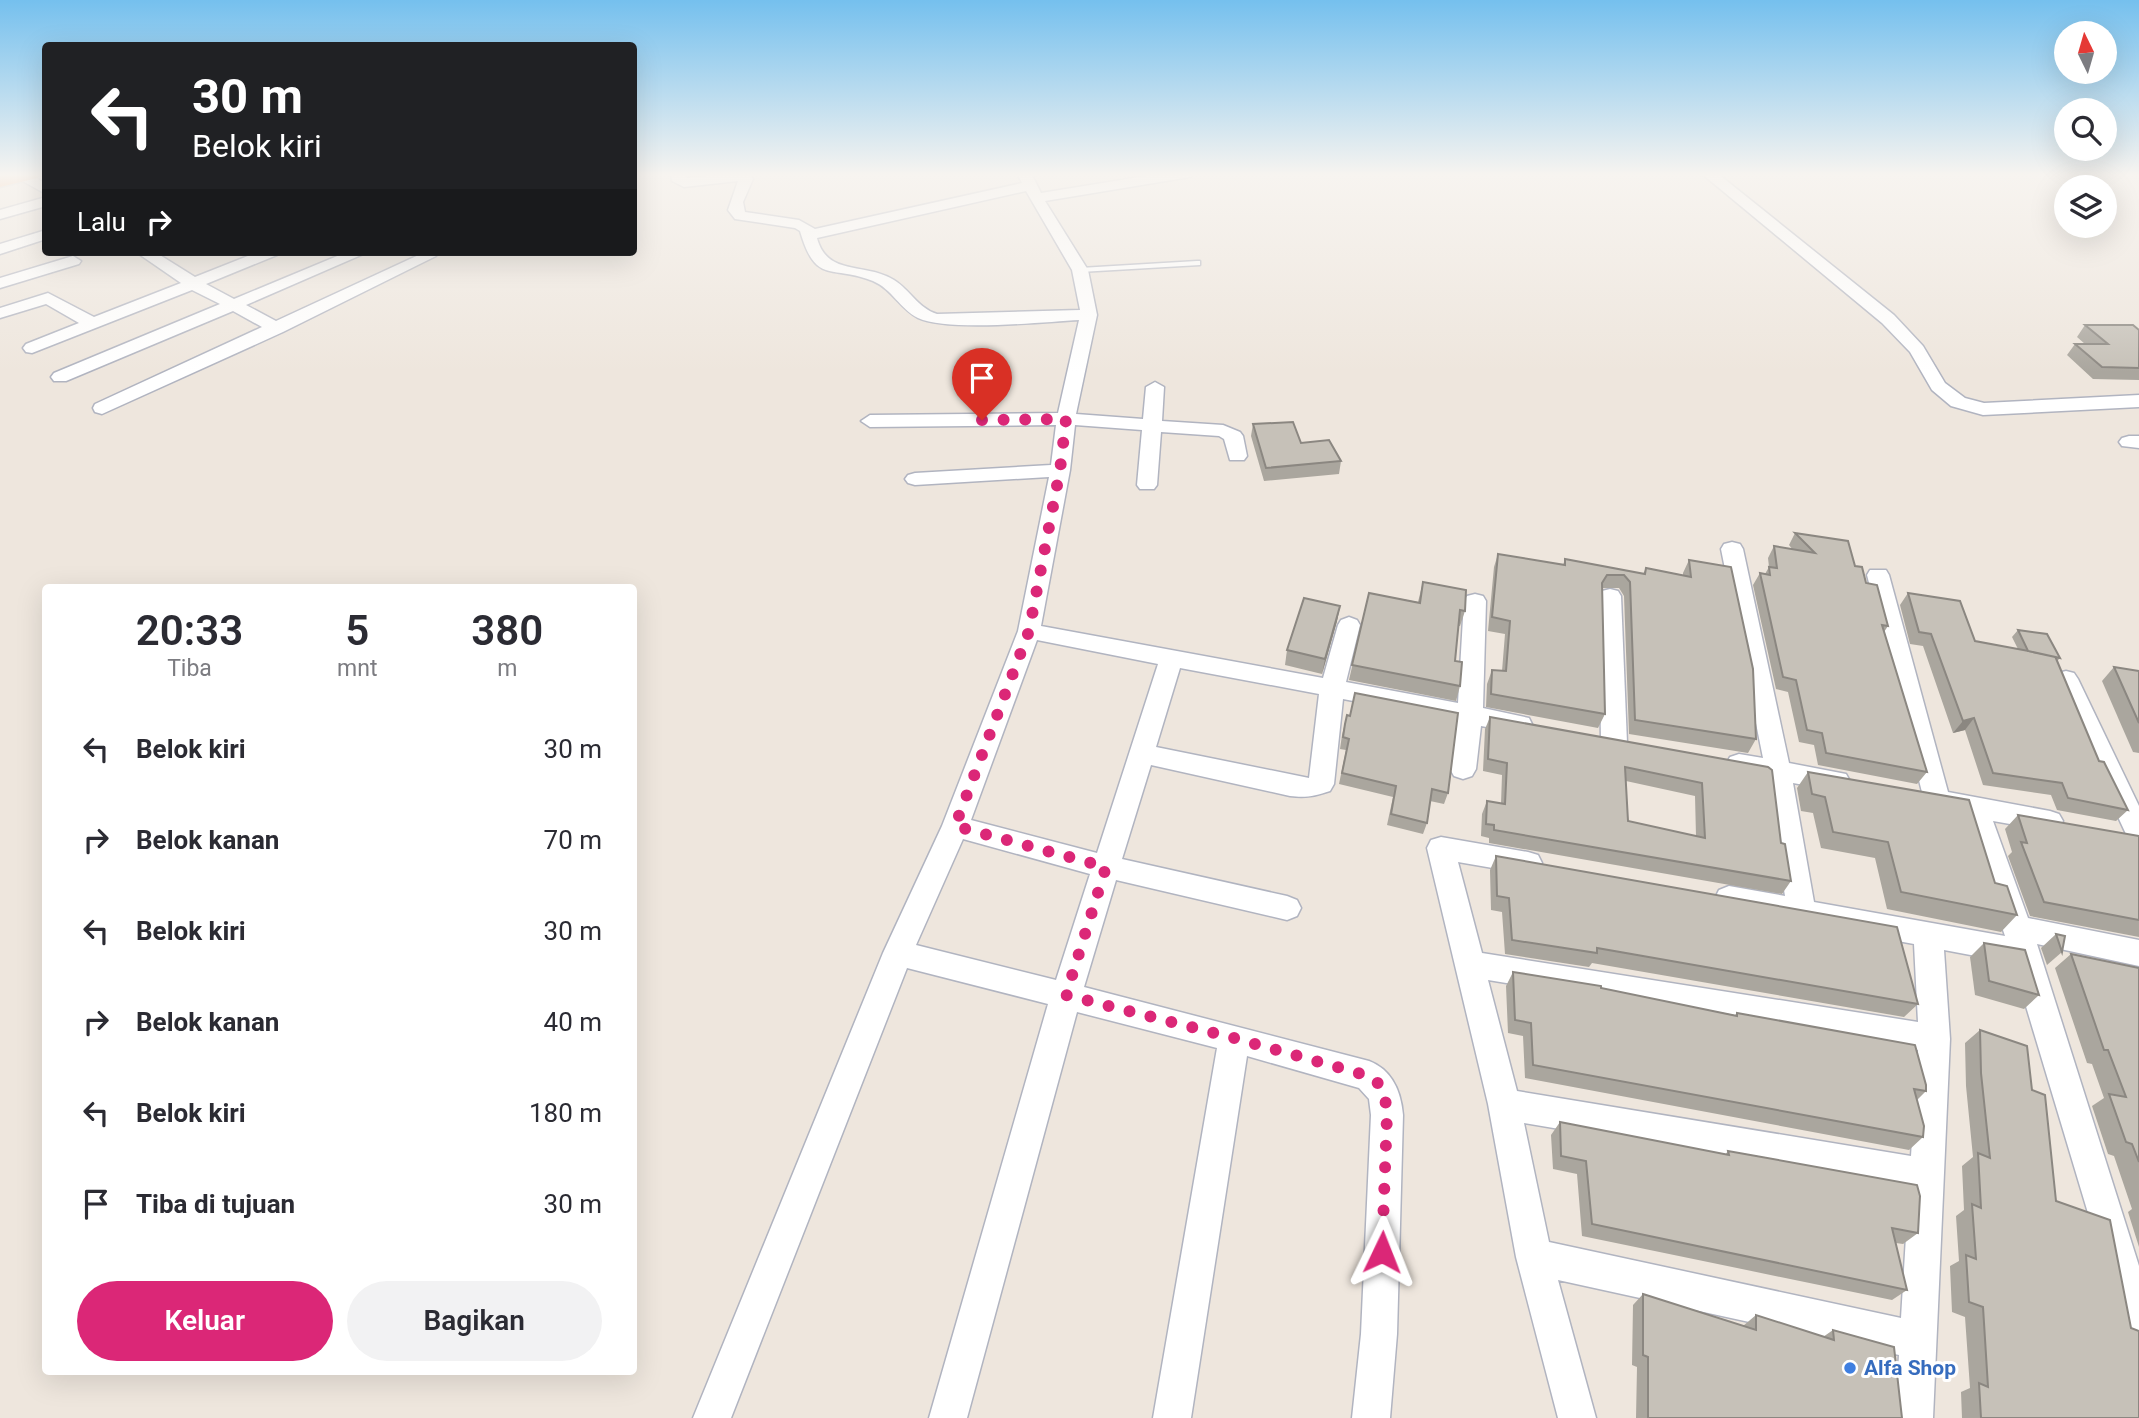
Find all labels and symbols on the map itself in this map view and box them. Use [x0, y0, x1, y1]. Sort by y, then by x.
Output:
north arrow [2054, 21, 2118, 84]
pin [952, 348, 1012, 420]
position arrow [1345, 1215, 1419, 1289]
place label: Alfa Shop [1864, 1356, 1956, 1380]
marker: Alfa Shop [1842, 1360, 1858, 1376]

